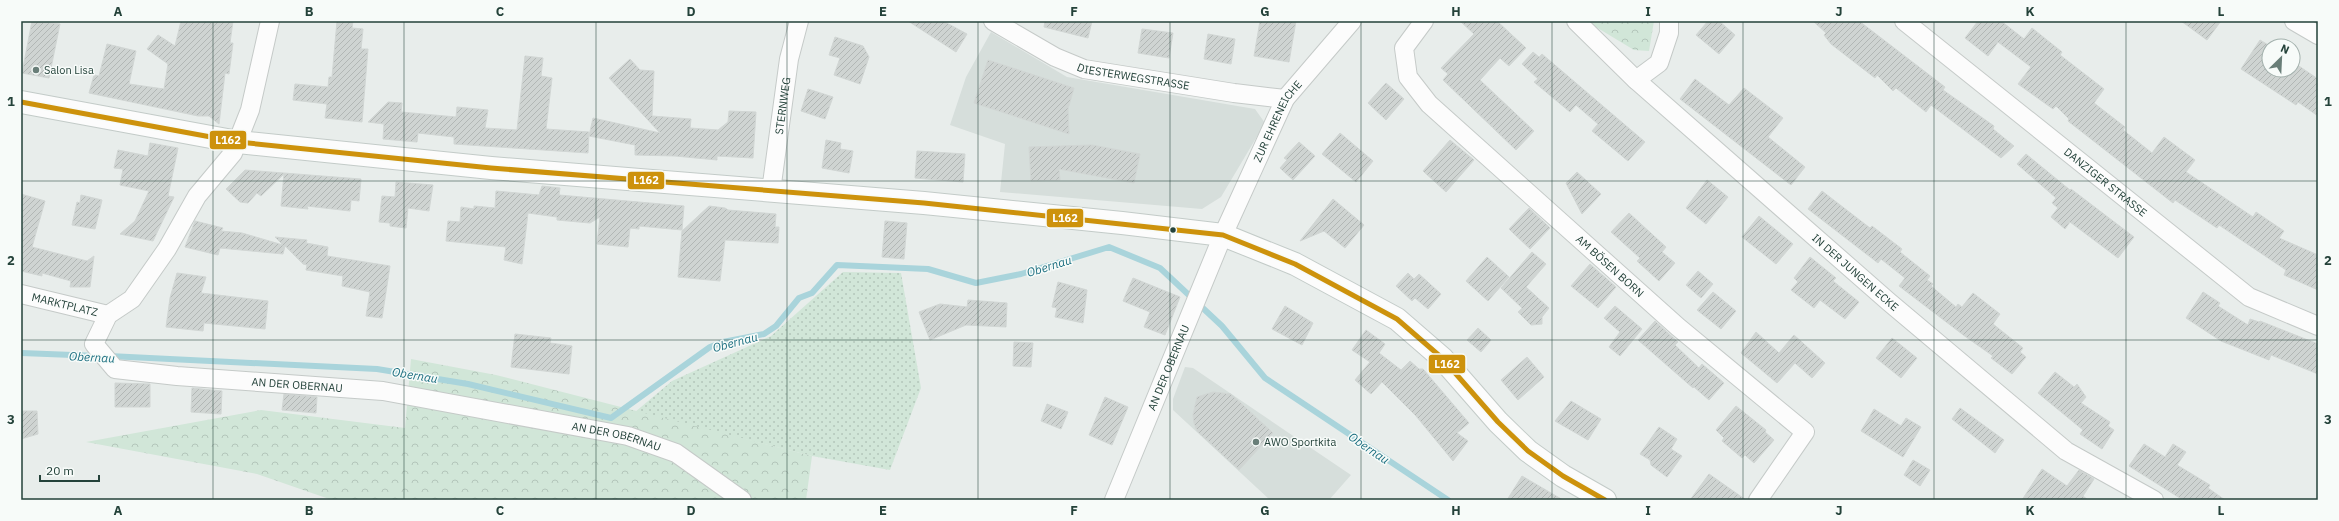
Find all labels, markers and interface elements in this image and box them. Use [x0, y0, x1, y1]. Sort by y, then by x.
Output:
text: A [114, 3, 123, 20]
text: B [305, 3, 314, 20]
text: C [496, 3, 505, 20]
text: D [686, 3, 696, 20]
text: E [879, 3, 887, 20]
text: F [1070, 3, 1078, 20]
text: G [1260, 3, 1270, 20]
text: H [1451, 3, 1461, 20]
text: I [1645, 3, 1651, 20]
text: J [1835, 3, 1843, 20]
text: K [2025, 3, 2035, 20]
text: L [2218, 3, 2225, 20]
north arrow [2261, 38, 2301, 78]
text: N [2279, 41, 2292, 57]
street label: DIESTERWEGSTRASSE [1075, 60, 1191, 93]
place label: Salon Lisa [44, 63, 94, 77]
marker: Salon Lisa [31, 65, 41, 75]
street label: STERNWEG [772, 76, 793, 135]
street label: ZUR EHRENEICHE [1250, 77, 1305, 164]
text: 1 [7, 93, 15, 110]
text: 1 [2324, 93, 2332, 110]
line badge: L162 [209, 130, 247, 150]
text: L162 [215, 133, 241, 147]
street label: DANZIGER STRASSE [2061, 145, 2150, 220]
line badge: L162 [627, 171, 665, 190]
text: L162 [633, 173, 659, 187]
line badge: L162 [1046, 208, 1084, 228]
text: L162 [1052, 211, 1078, 225]
unlabelled marker [1168, 225, 1178, 235]
street label: IN DER JUNGEN ECKE [1809, 231, 1901, 314]
street label: AM BÖSEN BORN [1573, 232, 1647, 300]
text: 2 [7, 252, 15, 269]
water label: Obernau [1025, 252, 1073, 280]
text: 2 [2324, 252, 2332, 269]
street label: MARKTPLATZ [30, 290, 99, 319]
street label: AN DER OBERNAU [1145, 323, 1192, 413]
water label: Obernau [711, 329, 759, 355]
water label: Obernau [69, 348, 116, 366]
line badge: L162 [1428, 354, 1466, 374]
text: L162 [1434, 357, 1460, 371]
water label: Obernau [391, 364, 439, 386]
street label: AN DER OBERNAU [251, 374, 343, 395]
text: 3 [7, 411, 15, 428]
text: 3 [2324, 411, 2332, 428]
street label: AN DER OBERNAU [571, 419, 663, 454]
water label: Obernau [1346, 429, 1392, 467]
place label: AWO Sportkita [1264, 435, 1336, 449]
marker: AWO Sportkita [1251, 437, 1261, 447]
scale bar [40, 457, 99, 483]
text: 20 m [46, 463, 74, 478]
text: A [114, 502, 123, 519]
text: B [305, 502, 314, 519]
text: C [496, 502, 505, 519]
text: D [686, 502, 696, 519]
text: E [879, 502, 887, 519]
text: F [1070, 502, 1078, 519]
text: G [1260, 502, 1270, 519]
text: H [1451, 502, 1461, 519]
text: I [1645, 502, 1651, 519]
text: J [1835, 502, 1843, 519]
text: K [2025, 502, 2035, 519]
text: L [2218, 502, 2225, 519]

